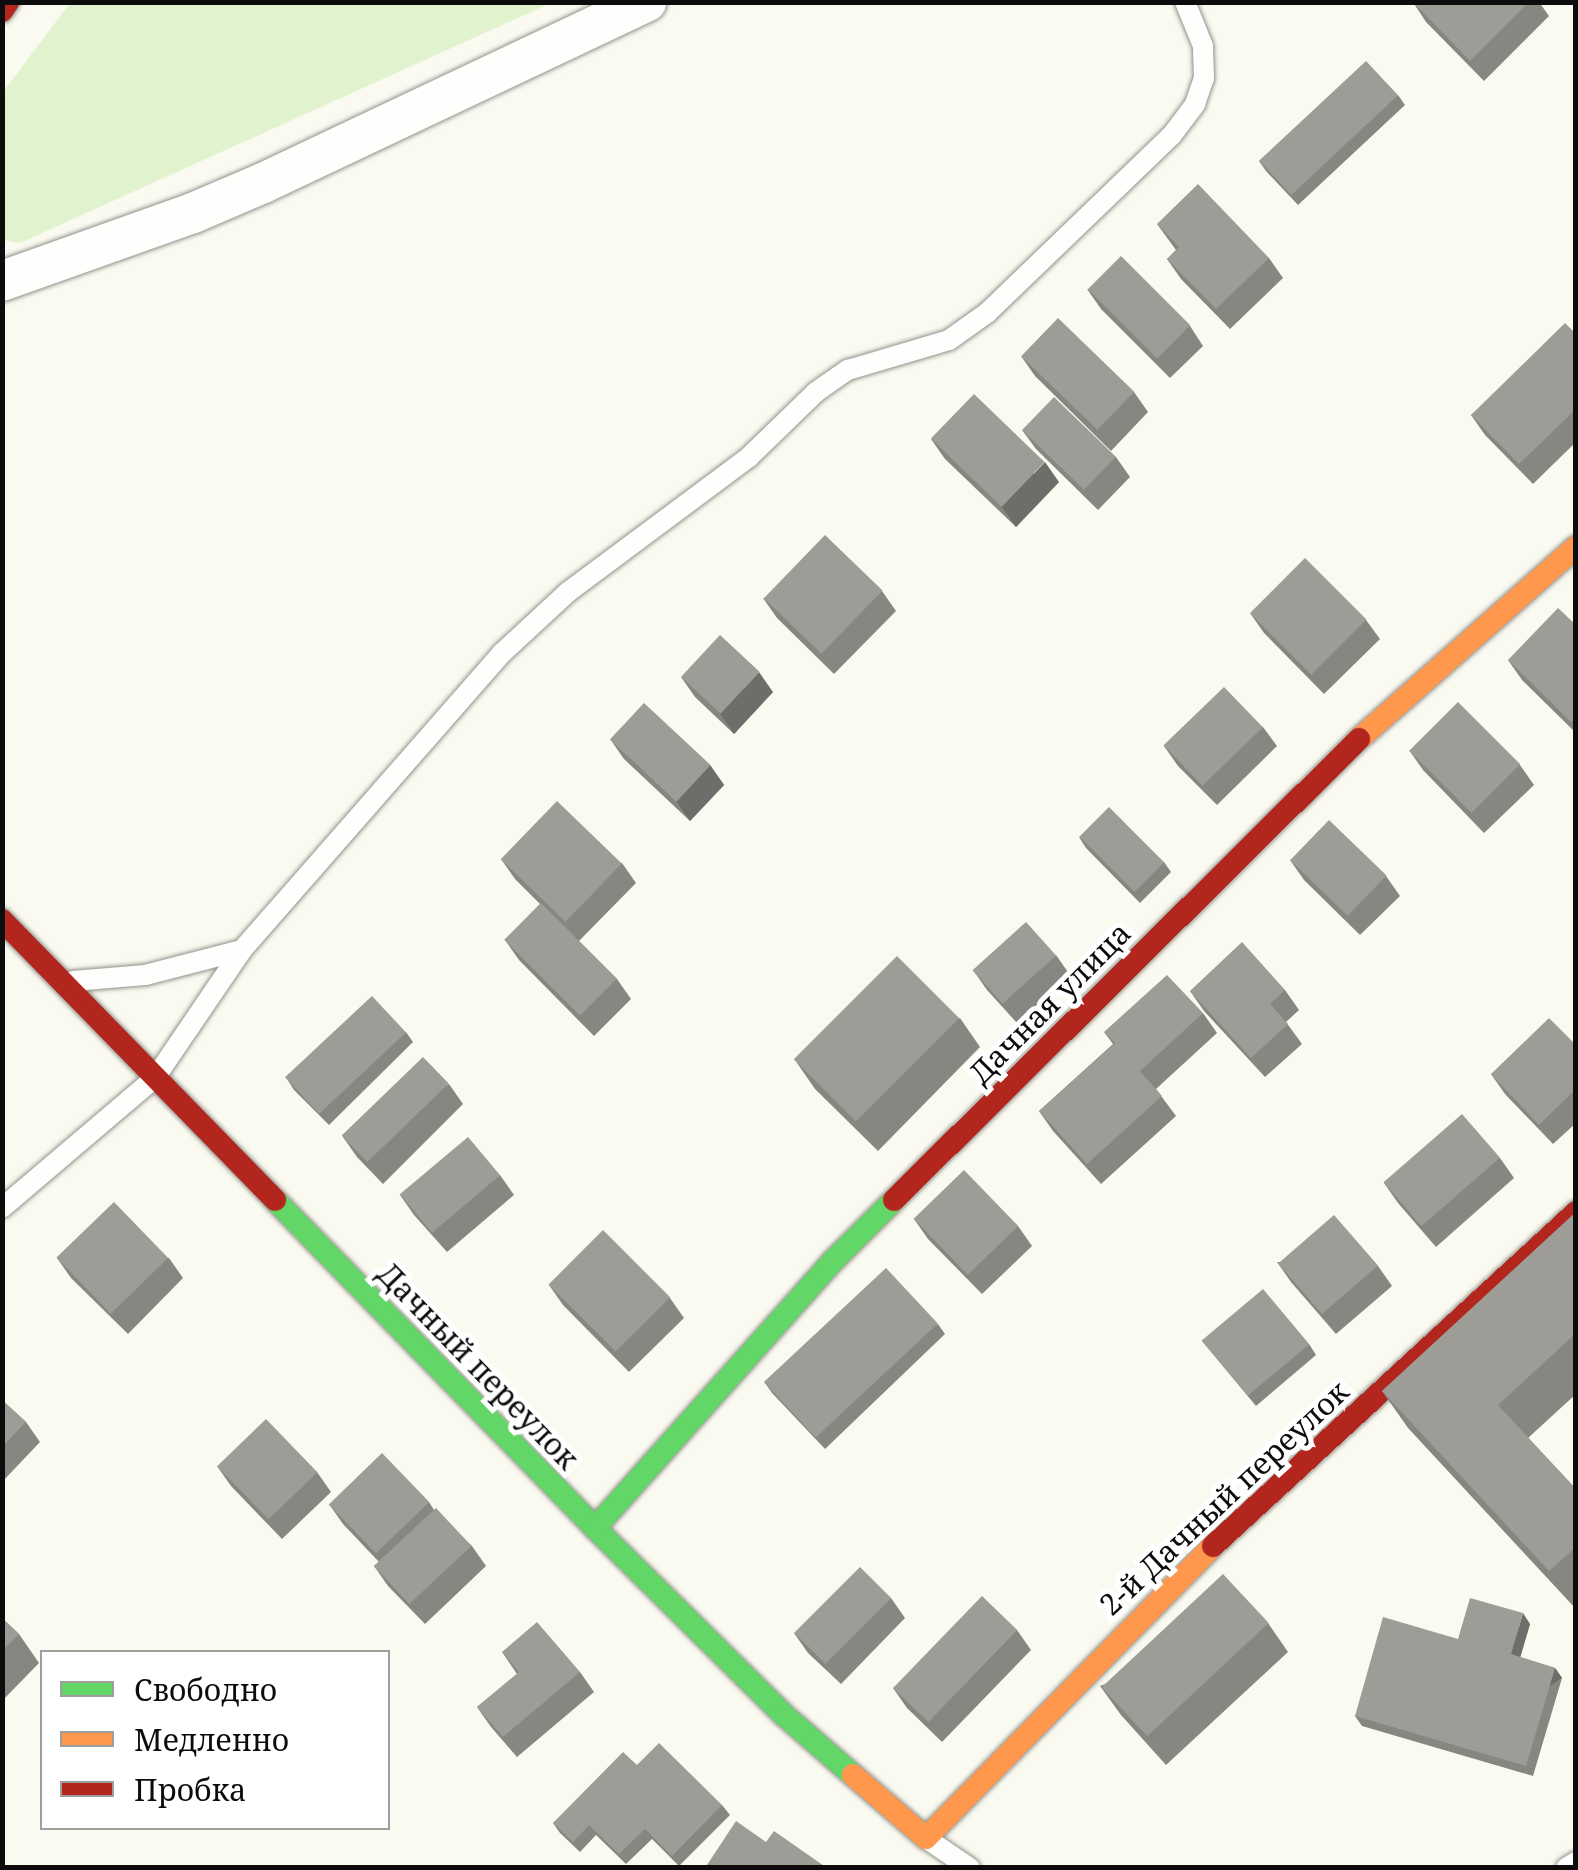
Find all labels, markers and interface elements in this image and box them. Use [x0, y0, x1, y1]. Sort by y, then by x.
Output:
street label: Дачная улица [962, 915, 1138, 1091]
street label: Дачный переулок [370, 1255, 586, 1477]
street label: 2-й Дачный переулок [1092, 1373, 1356, 1623]
legend [40, 1650, 390, 1830]
text: Свободно [134, 1669, 277, 1710]
text: Медленно [134, 1719, 289, 1760]
text: Пробка [134, 1769, 246, 1810]

